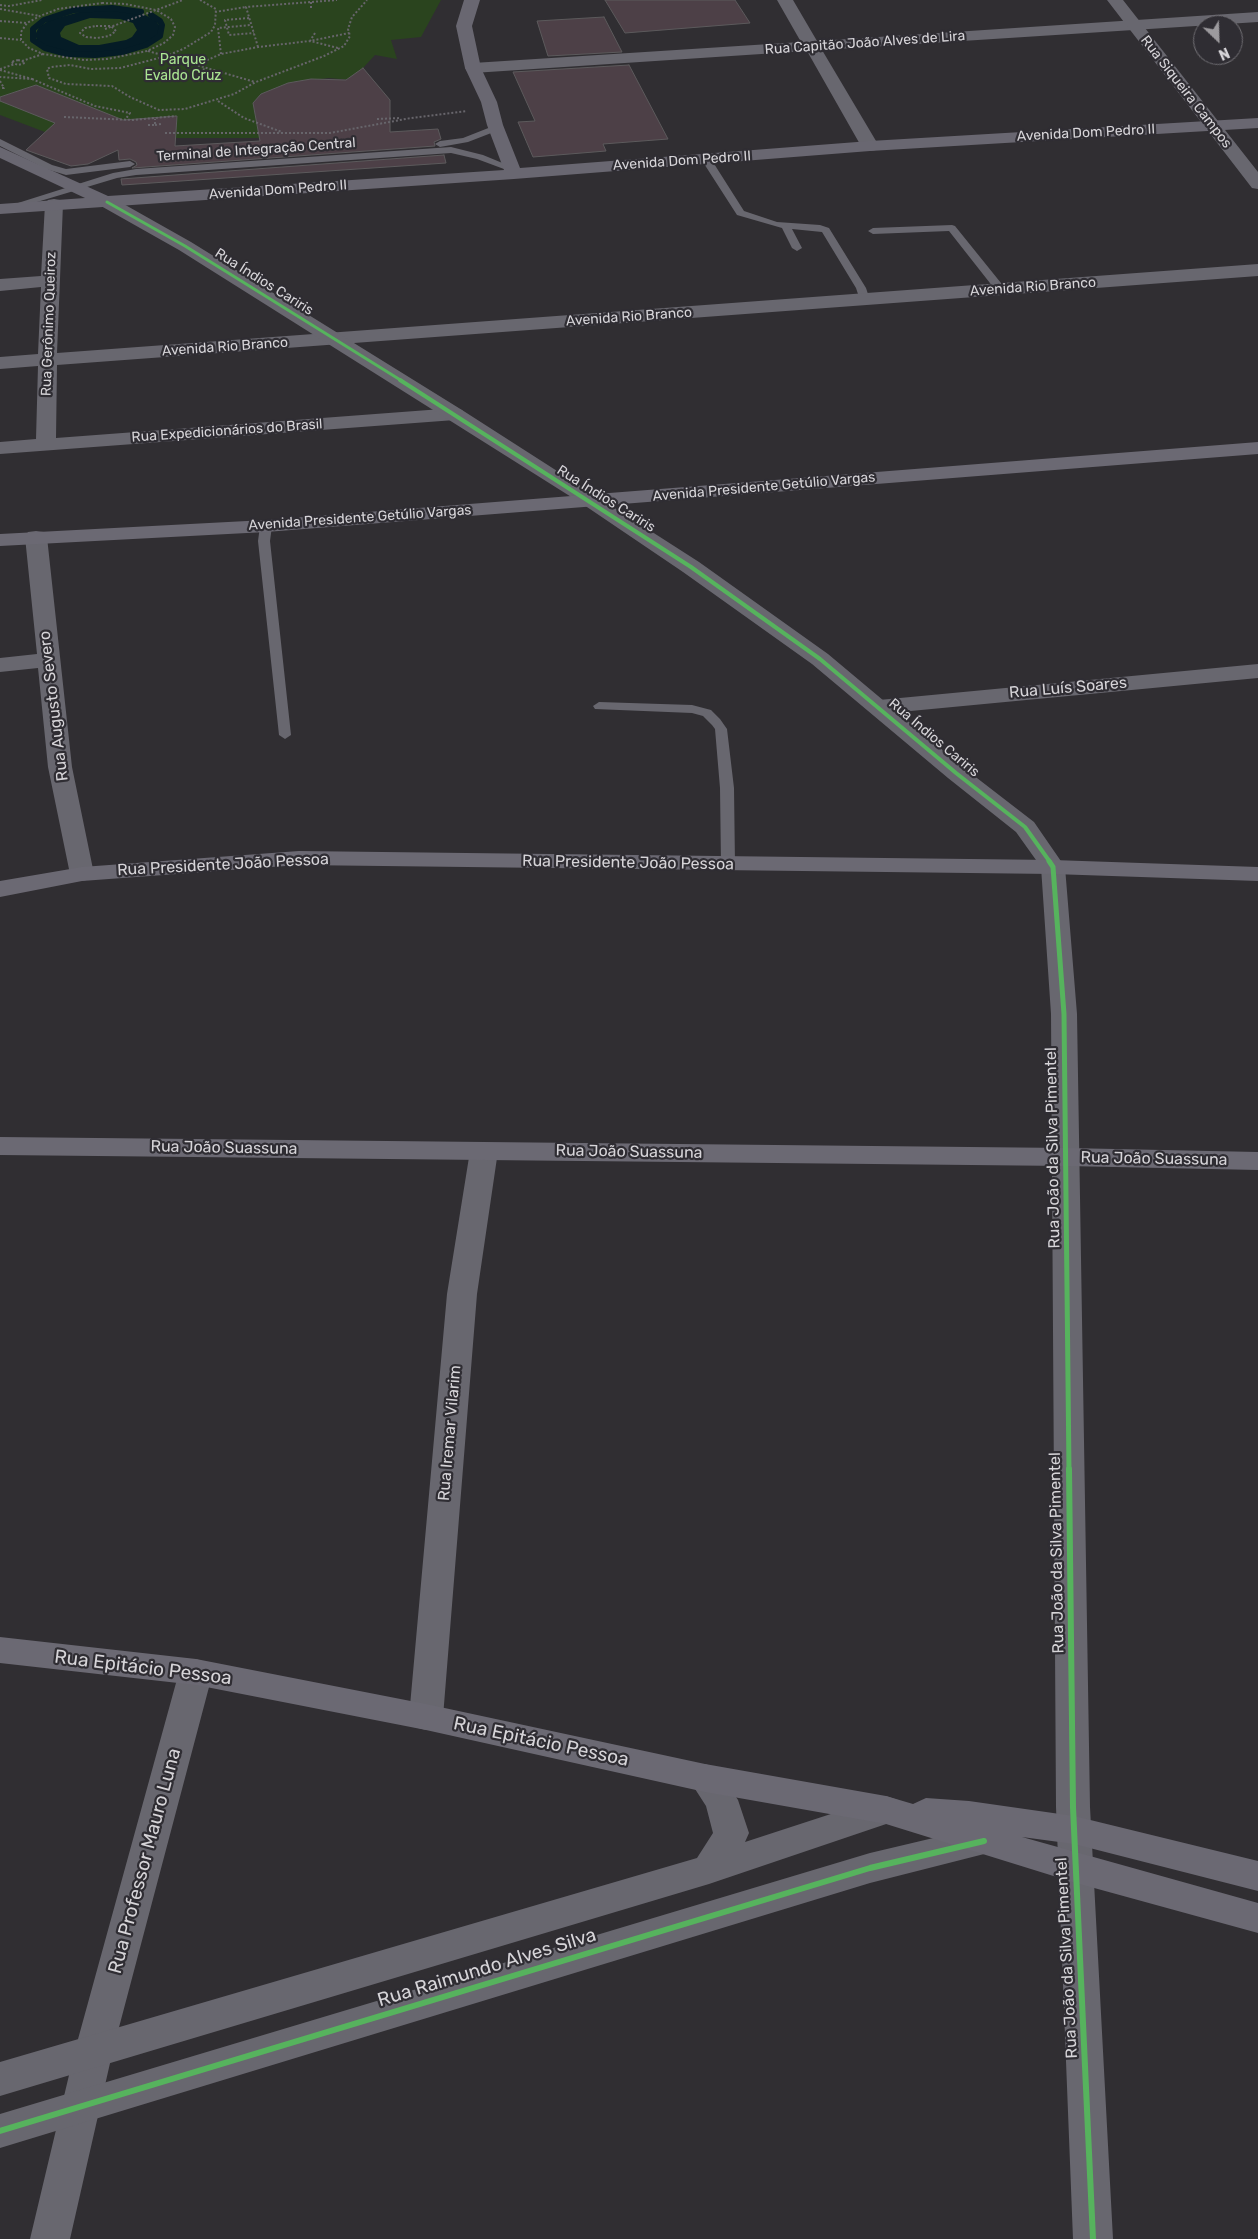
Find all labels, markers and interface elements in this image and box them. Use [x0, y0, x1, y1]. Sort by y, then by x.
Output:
north arrow [1193, 15, 1243, 65]
street label: Rua Capitão João Alves de Lira [764, 28, 966, 58]
street label: Rua Siqueira Campos [1137, 32, 1235, 152]
text: N [1216, 43, 1232, 63]
park label: Parque Evaldo Cruz [145, 52, 221, 84]
street label: Avenida Dom Pedro II [1016, 121, 1156, 145]
street label: Terminal de Integração Central [156, 135, 356, 165]
street label: Avenida Dom Pedro II [612, 148, 752, 174]
street label: Avenida Dom Pedro II [208, 177, 348, 203]
street label: Rua Índios Cariris [212, 245, 316, 319]
street label: Rua Gerônimo Queiroz [38, 251, 60, 397]
street label: Avenida Rio Branco [969, 274, 1097, 300]
street label: Avenida Rio Branco [565, 304, 693, 330]
street label: Avenida Rio Branco [161, 334, 289, 360]
street label: Rua Expedicionários do Brasil [131, 416, 323, 446]
street label: Rua Índios Cariris [554, 462, 658, 536]
street label: Avenida Presidente Getúlio Vargas [652, 469, 876, 505]
street label: Avenida Presidente Getúlio Vargas [248, 502, 472, 534]
street label: Rua Augusto Severo [35, 630, 73, 782]
street label: Rua Luís Soares [1008, 673, 1128, 703]
street label: Rua Índios Cariris [885, 695, 983, 781]
street label: Rua Presidente João Pessoa [117, 850, 329, 880]
street label: Rua Presidente João Pessoa [522, 852, 734, 874]
street label: Rua João da Silva Pimentel [1042, 1047, 1064, 1249]
street label: Rua João Suassuna [150, 1137, 298, 1159]
street label: Rua João Suassuna [555, 1141, 703, 1163]
street label: Rua João Suassuna [1080, 1148, 1228, 1170]
street label: Rua Iremar Vilarim [434, 1364, 466, 1502]
street label: Rua João da Silva Pimentel [1046, 1452, 1068, 1654]
street label: Rua Epitácio Pessoa [53, 1646, 233, 1690]
street label: Rua Epitácio Pessoa [451, 1712, 631, 1772]
street label: Rua Professor Mauro Luna [104, 1746, 186, 1976]
street label: Rua João da Silva Pimentel [1052, 1857, 1082, 2059]
street label: Rua Raimundo Alves Silva [375, 1924, 599, 2012]

